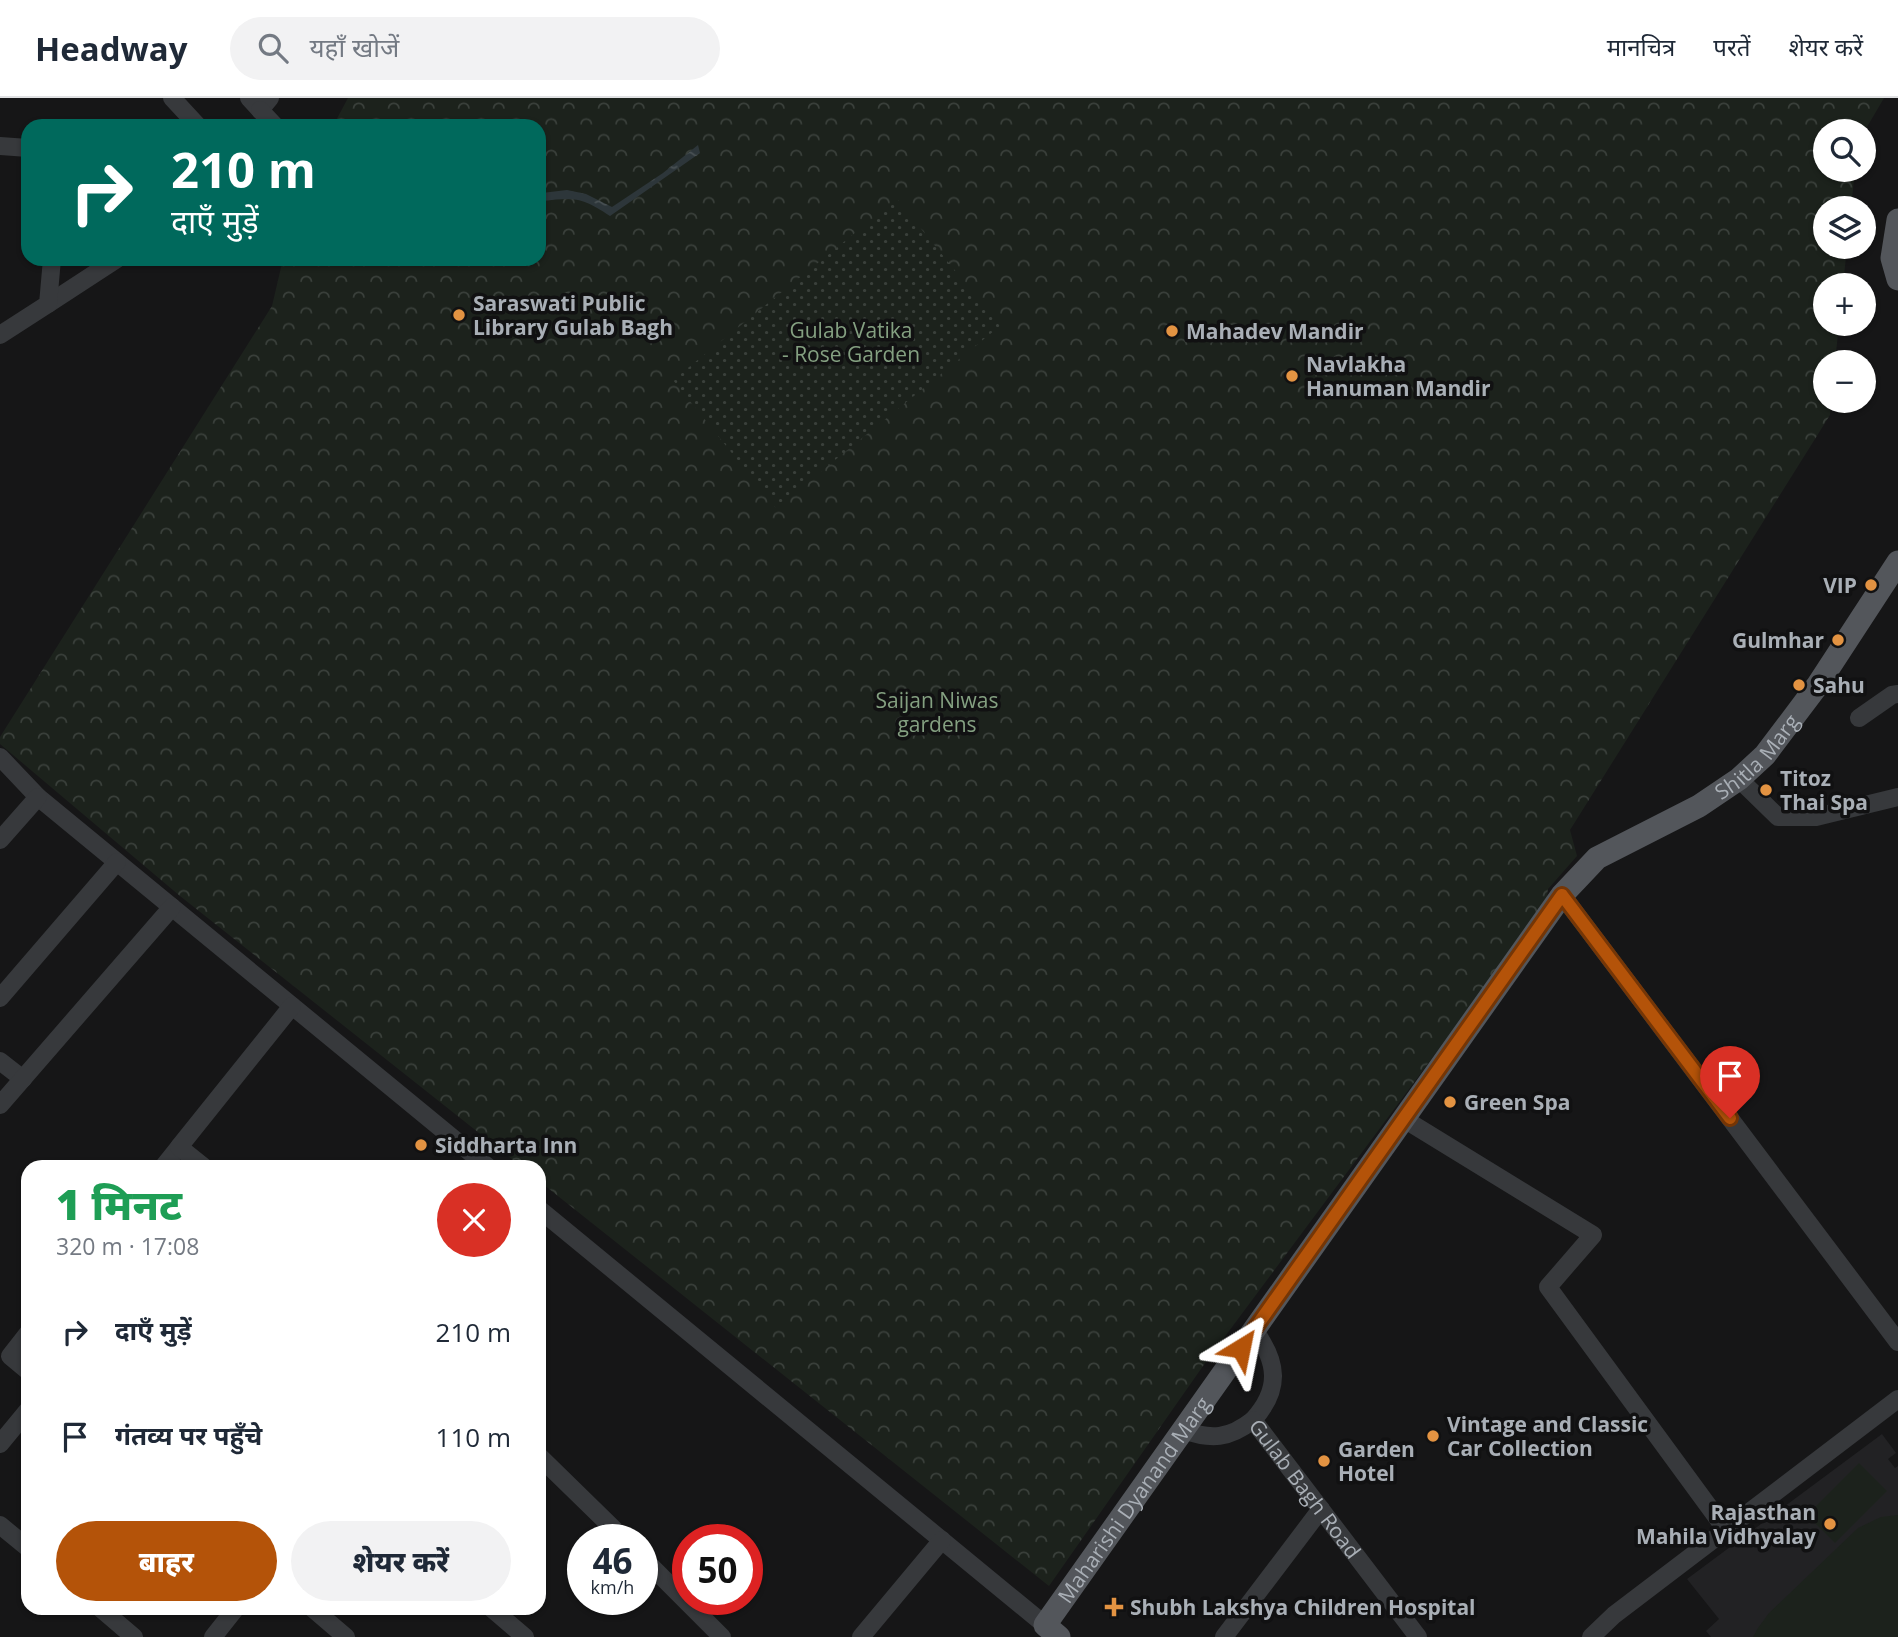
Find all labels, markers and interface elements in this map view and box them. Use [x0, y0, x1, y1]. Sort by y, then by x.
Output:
search box [230, 17, 720, 80]
text: Headway [35, 26, 188, 71]
icon: search [254, 29, 292, 67]
text: यहाँ खोजें [310, 29, 399, 65]
text: मानचित्र [1607, 30, 1675, 63]
text: परतें [1713, 30, 1750, 63]
text: शेयर करें [1788, 30, 1863, 63]
map controls [1813, 119, 1876, 413]
button: search [1813, 119, 1876, 182]
text: 210 m [171, 136, 316, 202]
icon: right [56, 147, 147, 238]
button: layers [1813, 196, 1876, 259]
text: दाएँ मुड़ें [171, 199, 259, 242]
button: + [1813, 273, 1876, 336]
place label: Saraswati Public Library Gulab Bagh [473, 289, 673, 341]
marker: Saraswati Public Library Gulab Bagh [451, 307, 467, 323]
park label: Gulab Vatika - Rose Garden [782, 316, 920, 368]
place label: Mahadev Mandir [1186, 317, 1364, 345]
marker: Mahadev Mandir [1164, 323, 1180, 339]
place label: Navlakha Hanuman Mandir [1306, 350, 1491, 402]
button: − [1813, 350, 1876, 413]
marker: Navlakha Hanuman Mandir [1284, 368, 1300, 384]
place label: VIP [1823, 571, 1857, 599]
marker: VIP [1863, 577, 1879, 593]
place label: Gulmhar [1732, 626, 1824, 654]
marker: Gulmhar [1830, 632, 1846, 648]
place label: Sahu [1813, 671, 1865, 699]
marker: Sahu [1791, 677, 1807, 693]
park label: Saijan Niwas gardens [876, 686, 998, 738]
street label: Shitla Marg [1709, 708, 1805, 806]
place label: Titoz Thai Spa [1780, 764, 1868, 816]
marker: Titoz Thai Spa [1758, 782, 1774, 798]
pin [1700, 1046, 1760, 1118]
icon: arrive [1711, 1057, 1749, 1095]
place label: Green Spa [1464, 1088, 1570, 1116]
marker: Green Spa [1442, 1094, 1458, 1110]
place label: Siddharta Inn [435, 1131, 577, 1159]
marker: Siddharta Inn [413, 1137, 429, 1153]
text: 1 मिनट [56, 1175, 182, 1232]
button: close [437, 1183, 511, 1257]
text: 320 m · 17:08 [56, 1230, 199, 1262]
position arrow [1204, 1311, 1278, 1385]
text: दाएँ मुड़ें [115, 1312, 192, 1348]
icon: right [56, 1313, 94, 1351]
text: 210 m [436, 1314, 511, 1350]
street label: Maharishi Dyanand Marg [1051, 1391, 1216, 1608]
place label: Vintage and Classic Car Collection [1447, 1410, 1648, 1462]
street label: Gulab Bagh Road [1243, 1413, 1367, 1564]
text: गंतव्य पर पहुँचे [115, 1417, 262, 1453]
icon: arrive [56, 1418, 94, 1456]
text: 110 m [436, 1419, 511, 1455]
marker: Vintage and Classic Car Collection [1425, 1428, 1441, 1444]
place label: Garden Hotel [1338, 1435, 1415, 1487]
marker: Garden Hotel [1316, 1453, 1332, 1469]
place label: Rajasthan Mahila Vidhyalay [1636, 1498, 1816, 1550]
marker: Rajasthan Mahila Vidhyalay [1822, 1516, 1838, 1532]
button: बाहर [56, 1521, 277, 1601]
button: शेयर करें [291, 1521, 511, 1601]
speed limit sign: 50 [672, 1524, 763, 1615]
text: 46 [592, 1537, 633, 1584]
text: km/h [591, 1575, 634, 1599]
place label: Shubh Lakshya Children Hospital [1130, 1593, 1476, 1621]
marker: Shubh Lakshya Children Hospital [1104, 1597, 1124, 1617]

